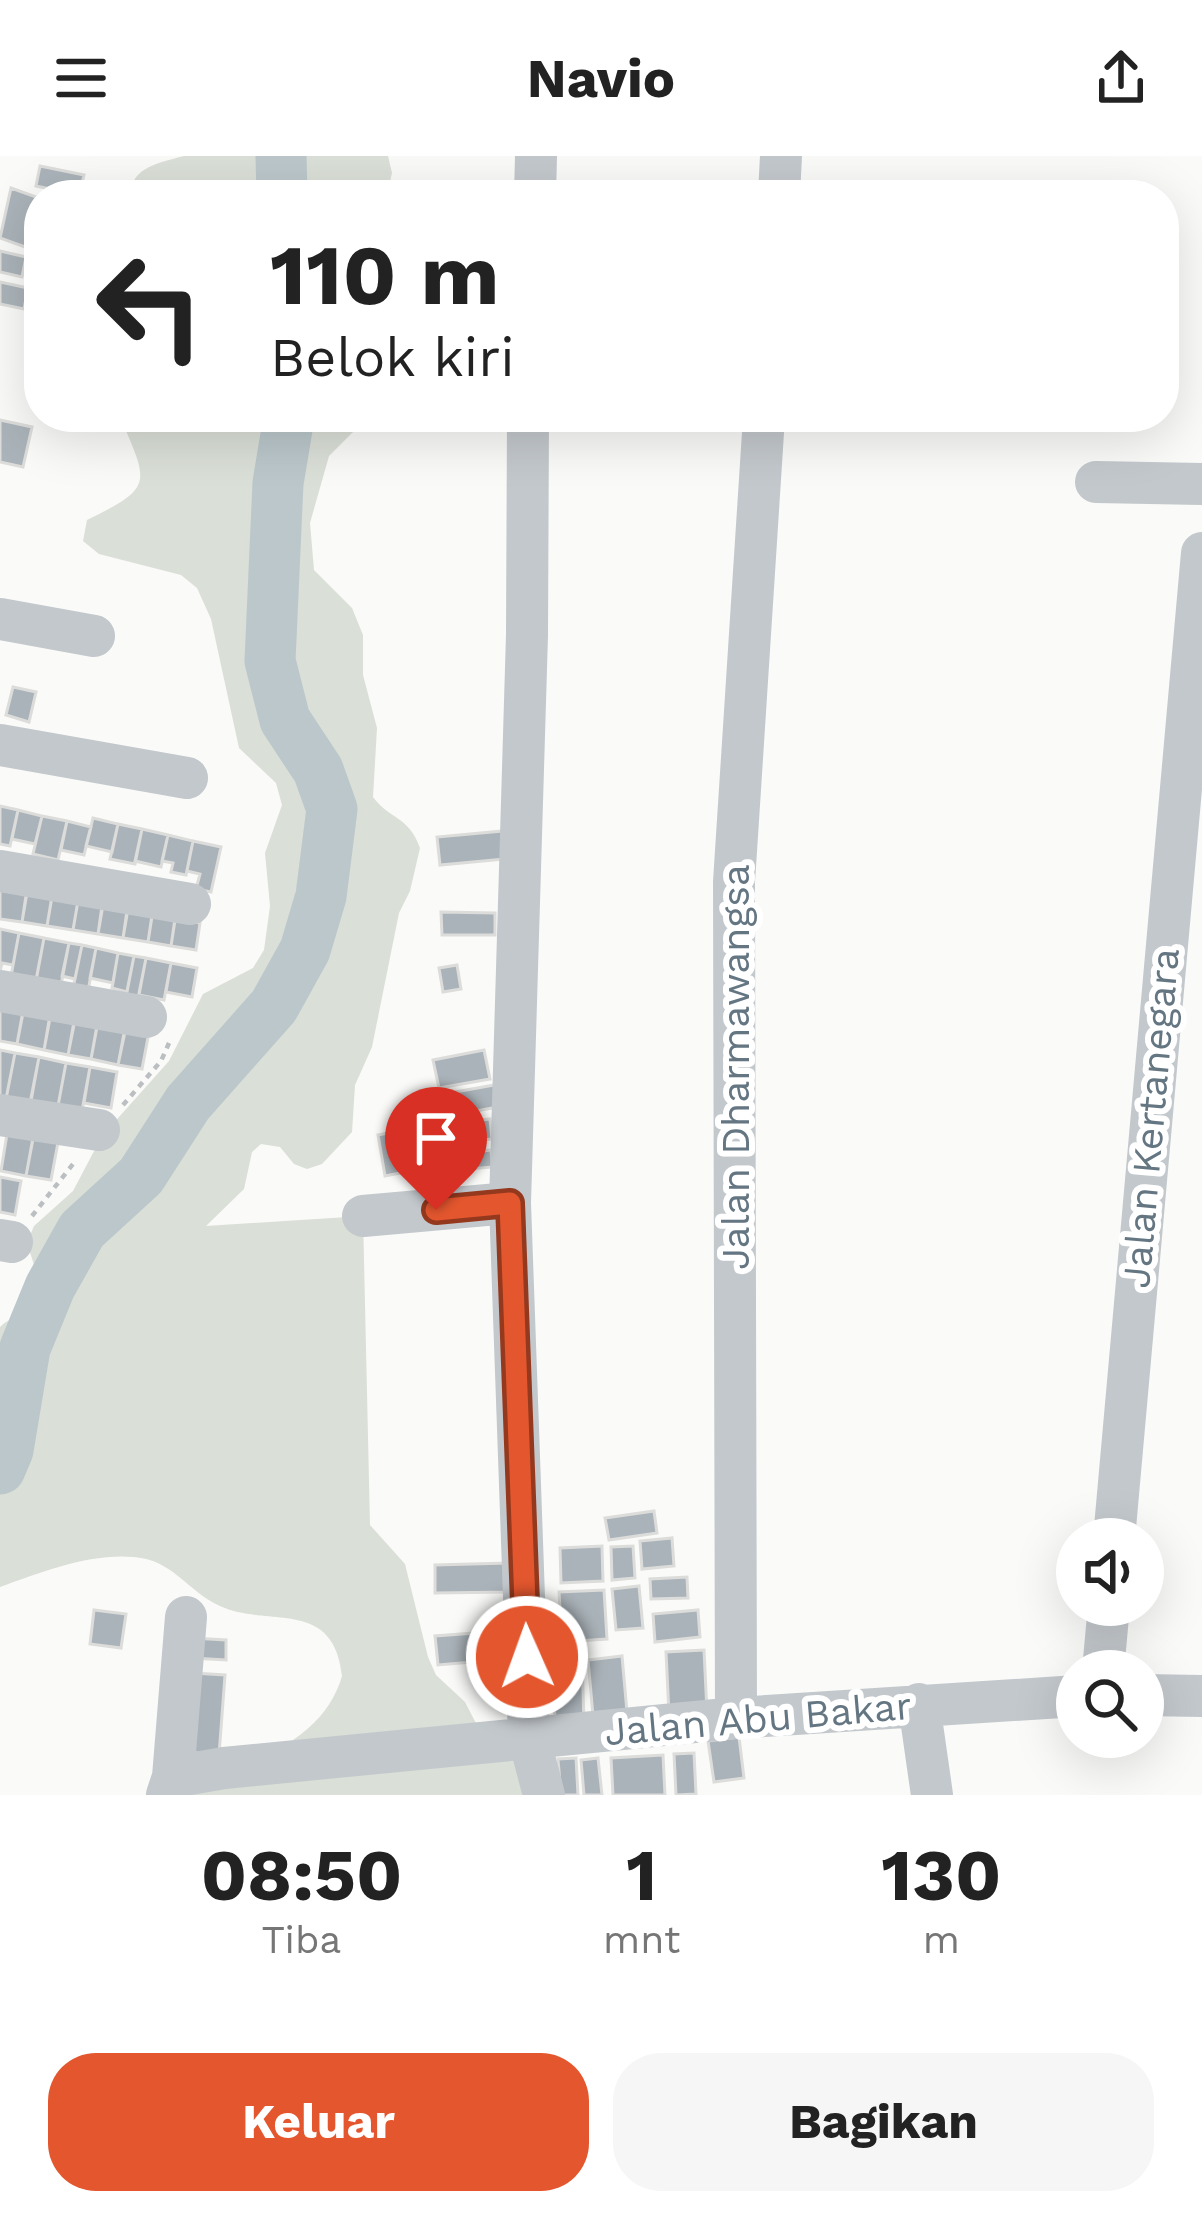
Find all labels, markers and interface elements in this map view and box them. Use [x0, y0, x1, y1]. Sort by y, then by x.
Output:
icon: menu [48, 45, 114, 111]
icon: share [1088, 45, 1154, 111]
text: Navio [527, 47, 675, 110]
text: 110 m [270, 226, 500, 324]
icon: left [72, 228, 228, 384]
text: Belok kiri [270, 326, 515, 389]
street label: Jalan Dharmawangsa [713, 864, 758, 1270]
street label: Jalan Kertanegara [1113, 946, 1188, 1290]
pin [385, 1087, 487, 1210]
icon: arrive [403, 1105, 469, 1171]
map controls [1056, 1518, 1164, 1758]
button: sound [1056, 1518, 1164, 1626]
position arrow [464, 1594, 590, 1720]
button: search [1056, 1650, 1164, 1758]
street label: Jalan Abu Bakar [603, 1683, 913, 1754]
text: 08:50 [201, 1833, 402, 1917]
text: 1 [626, 1833, 657, 1917]
text: 130 [881, 1833, 1001, 1917]
text: Tiba [262, 1917, 341, 1962]
text: mnt [603, 1917, 680, 1962]
text: m [923, 1917, 960, 1962]
button: Keluar [48, 2053, 589, 2191]
button: Bagikan [613, 2053, 1154, 2191]

